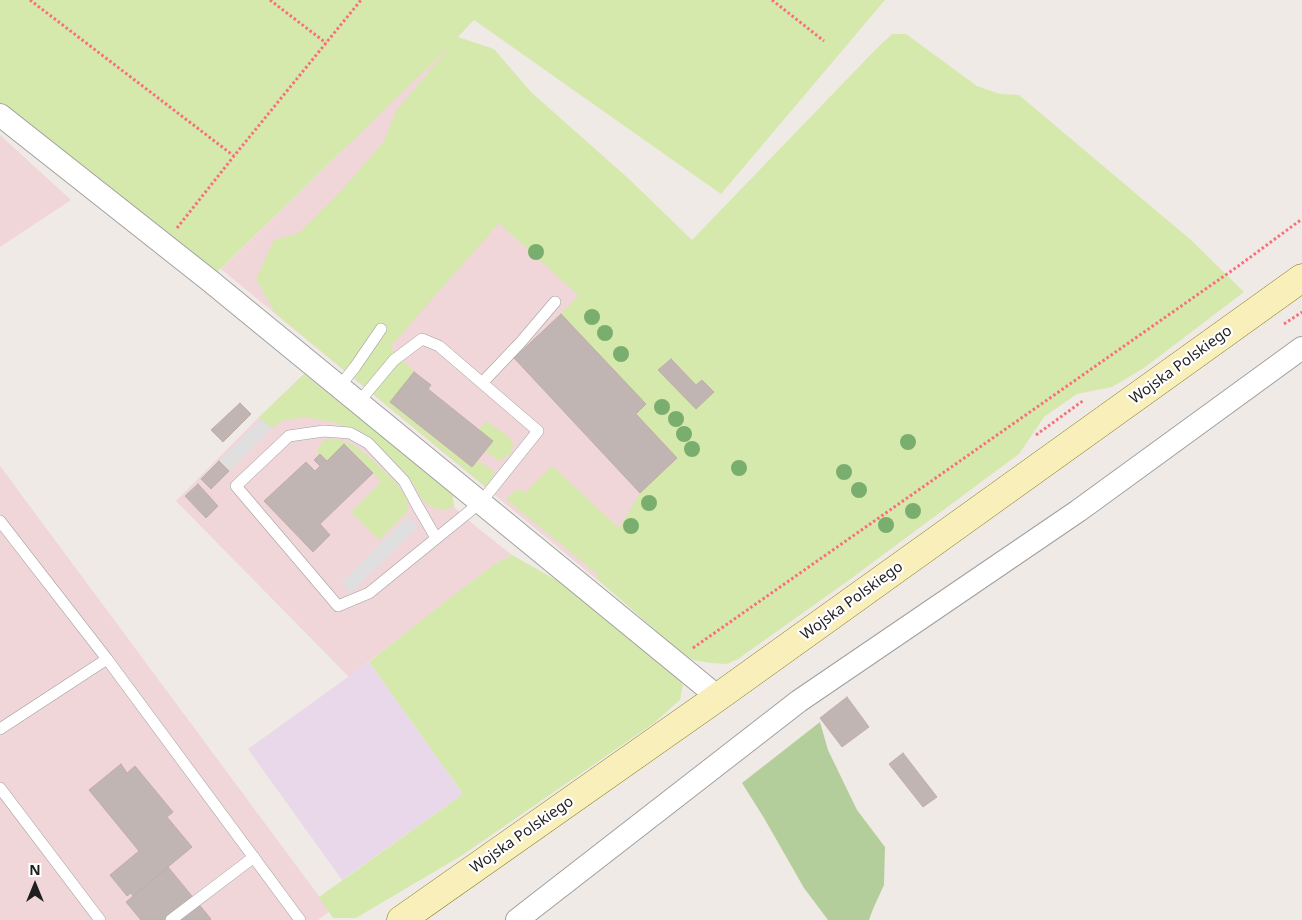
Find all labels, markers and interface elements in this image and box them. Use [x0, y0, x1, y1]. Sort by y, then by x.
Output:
street label: Wojska Polskiego [1126, 322, 1236, 408]
street label: Wojska Polskiego [797, 558, 907, 644]
street label: Wojska Polskiego [467, 793, 577, 877]
north arrow [10, 860, 60, 910]
text: N [29, 860, 41, 879]

